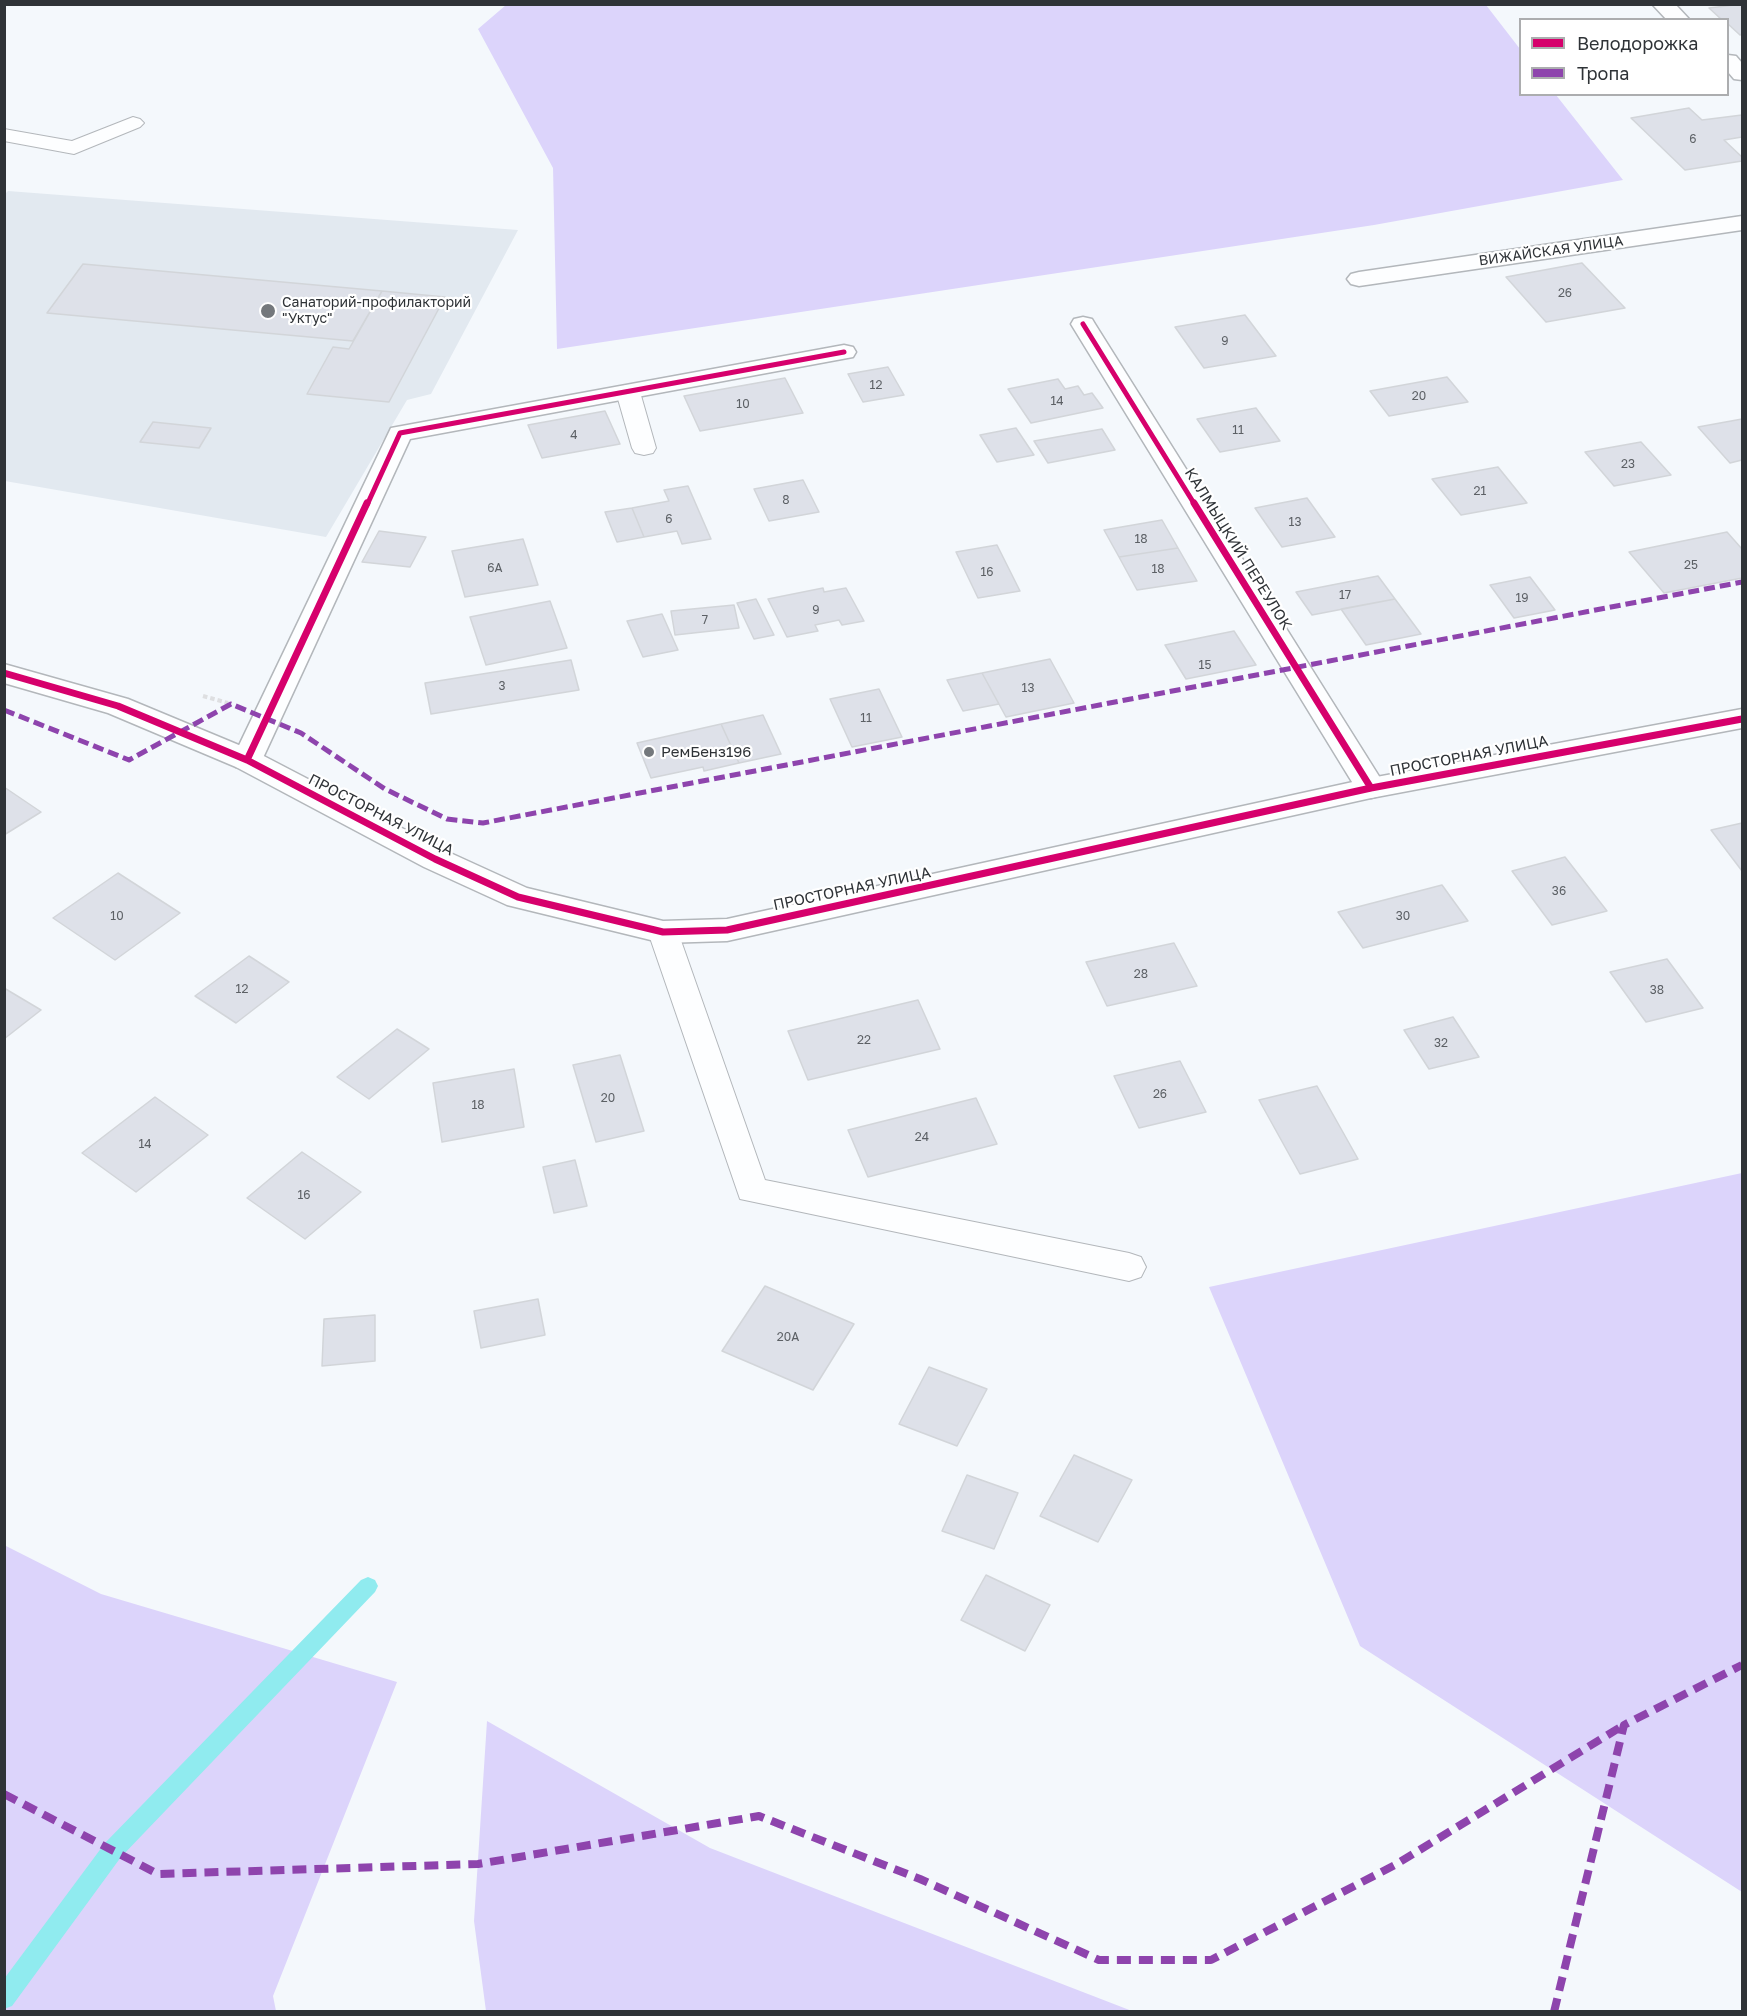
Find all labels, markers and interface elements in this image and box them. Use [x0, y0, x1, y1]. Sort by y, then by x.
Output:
legend [1519, 18, 1729, 96]
text: Велодорожка [1577, 32, 1698, 54]
text: Тропа [1577, 62, 1629, 84]
house number: 6 [1689, 132, 1697, 146]
street label: ВИЖАЙСКАЯ УЛИЦА [1478, 233, 1624, 269]
house number: 26 [1558, 286, 1572, 300]
place label: Санаторий-профилакторий "Уктус" [282, 295, 471, 328]
marker: Санаторий-профилакторий "Уктус" [259, 302, 277, 320]
house number: 9 [1221, 334, 1229, 348]
house number: 12 [870, 378, 882, 392]
house number: 20 [1412, 389, 1426, 403]
house number: 14 [1050, 394, 1064, 408]
house number: 10 [736, 397, 750, 411]
house number: 11 [1232, 423, 1244, 437]
house number: 4 [570, 428, 578, 442]
house number: 23 [1621, 457, 1635, 471]
street label: КАЛМЫЦКИЙ ПЕРЕУЛОК [1181, 465, 1295, 633]
house number: 21 [1474, 484, 1486, 498]
house number: 8 [782, 493, 790, 507]
house number: 6 [665, 512, 673, 526]
house number: 13 [1289, 515, 1301, 529]
house number: 18 [1134, 532, 1148, 546]
house number: 25 [1684, 558, 1698, 572]
house number: 6А [487, 561, 503, 575]
house number: 18 [1151, 562, 1165, 576]
house number: 16 [980, 565, 994, 579]
house number: 17 [1339, 588, 1351, 602]
house number: 19 [1515, 591, 1529, 605]
house number: 9 [812, 603, 820, 617]
house number: 7 [702, 613, 708, 627]
house number: 15 [1199, 658, 1211, 672]
house number: 3 [498, 679, 506, 693]
house number: 13 [1022, 681, 1034, 695]
house number: 11 [860, 711, 872, 725]
street label: ПРОСТОРНАЯ УЛИЦА [1388, 732, 1550, 780]
place label: РемБенз196 [661, 743, 751, 761]
marker: РемБенз196 [642, 745, 656, 759]
street label: ПРОСТОРНАЯ УЛИЦА [305, 770, 457, 860]
street label: ПРОСТОРНАЯ УЛИЦА [772, 863, 932, 915]
house number: 36 [1552, 884, 1566, 898]
house number: 10 [110, 909, 124, 923]
house number: 30 [1396, 909, 1410, 923]
house number: 28 [1134, 967, 1148, 981]
house number: 12 [236, 982, 248, 996]
house number: 38 [1650, 983, 1664, 997]
house number: 22 [857, 1033, 871, 1047]
house number: 32 [1434, 1036, 1448, 1050]
house number: 26 [1153, 1087, 1167, 1101]
house number: 20 [601, 1091, 615, 1105]
house number: 18 [471, 1098, 485, 1112]
house number: 24 [915, 1130, 929, 1144]
house number: 14 [138, 1137, 152, 1151]
house number: 16 [297, 1188, 311, 1202]
house number: 20А [777, 1330, 799, 1344]

